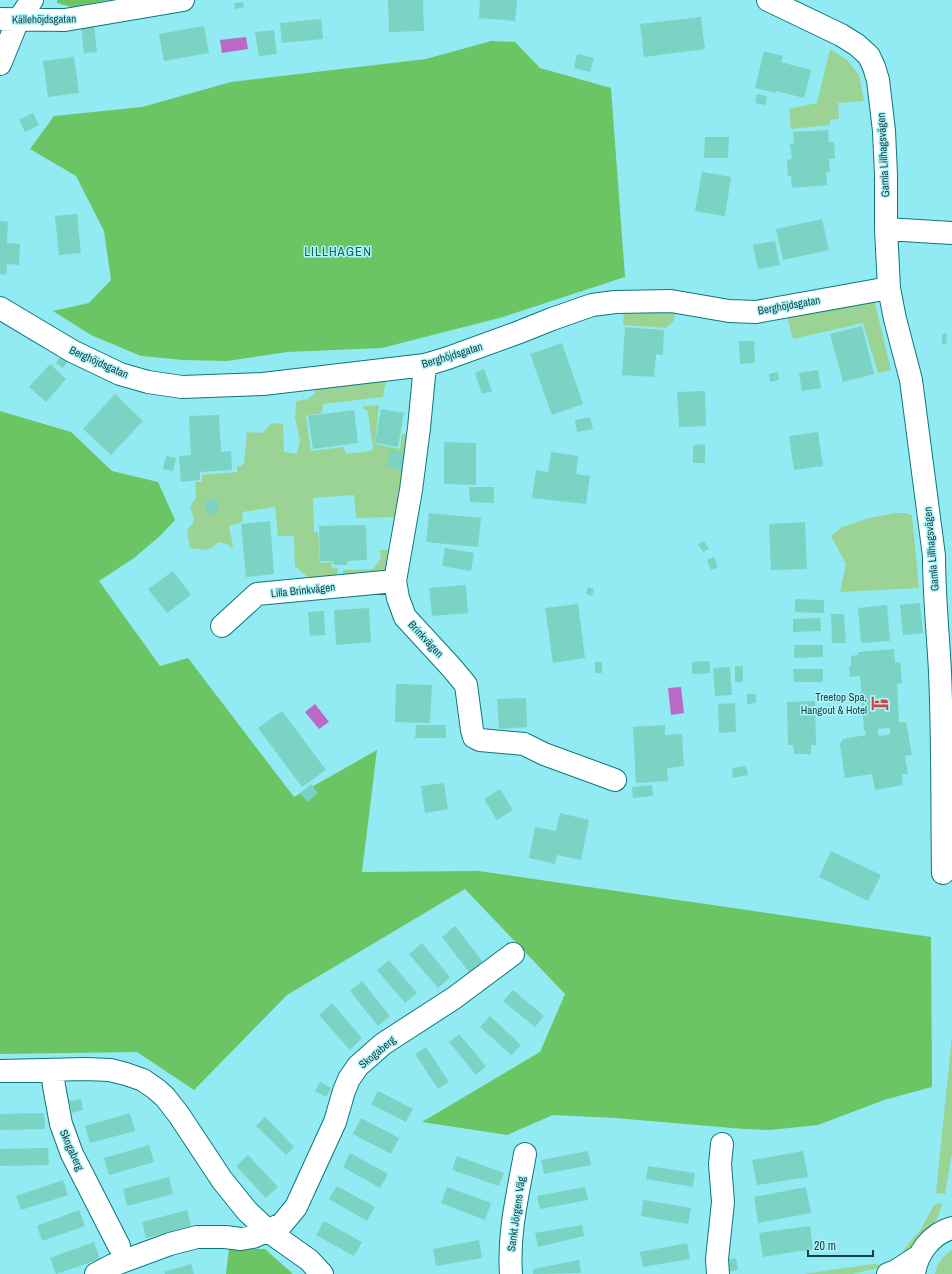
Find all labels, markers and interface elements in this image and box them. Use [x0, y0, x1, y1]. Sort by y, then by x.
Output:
street label: Källehöjdsgatan [12, 11, 76, 27]
street label: Gamla Lillhagsvägen [874, 112, 892, 198]
district label: LILLHAGEN [304, 243, 372, 260]
street label: Berghöjdsgatan [757, 293, 821, 317]
street label: Berghöjdsgatan [420, 339, 484, 371]
street label: Berghöjdsgatan [67, 343, 131, 381]
street label: Gamla Lillhagsvägen [920, 506, 942, 592]
street label: Lilla Brinkvägen [270, 580, 336, 600]
street label: Brinkvägen [405, 618, 447, 660]
place label: Treetop Spa, Hangout & Hotel [801, 690, 867, 717]
hotel icon: Treetop Spa, Hangout & Hotel [870, 693, 890, 713]
street label: Skogaberg [356, 1033, 398, 1071]
street label: Skogaberg [57, 1127, 87, 1173]
street label: Sankt Jörgens Väg [504, 1176, 528, 1252]
scale bar [808, 1232, 873, 1258]
text: 20 m [814, 1238, 836, 1254]

